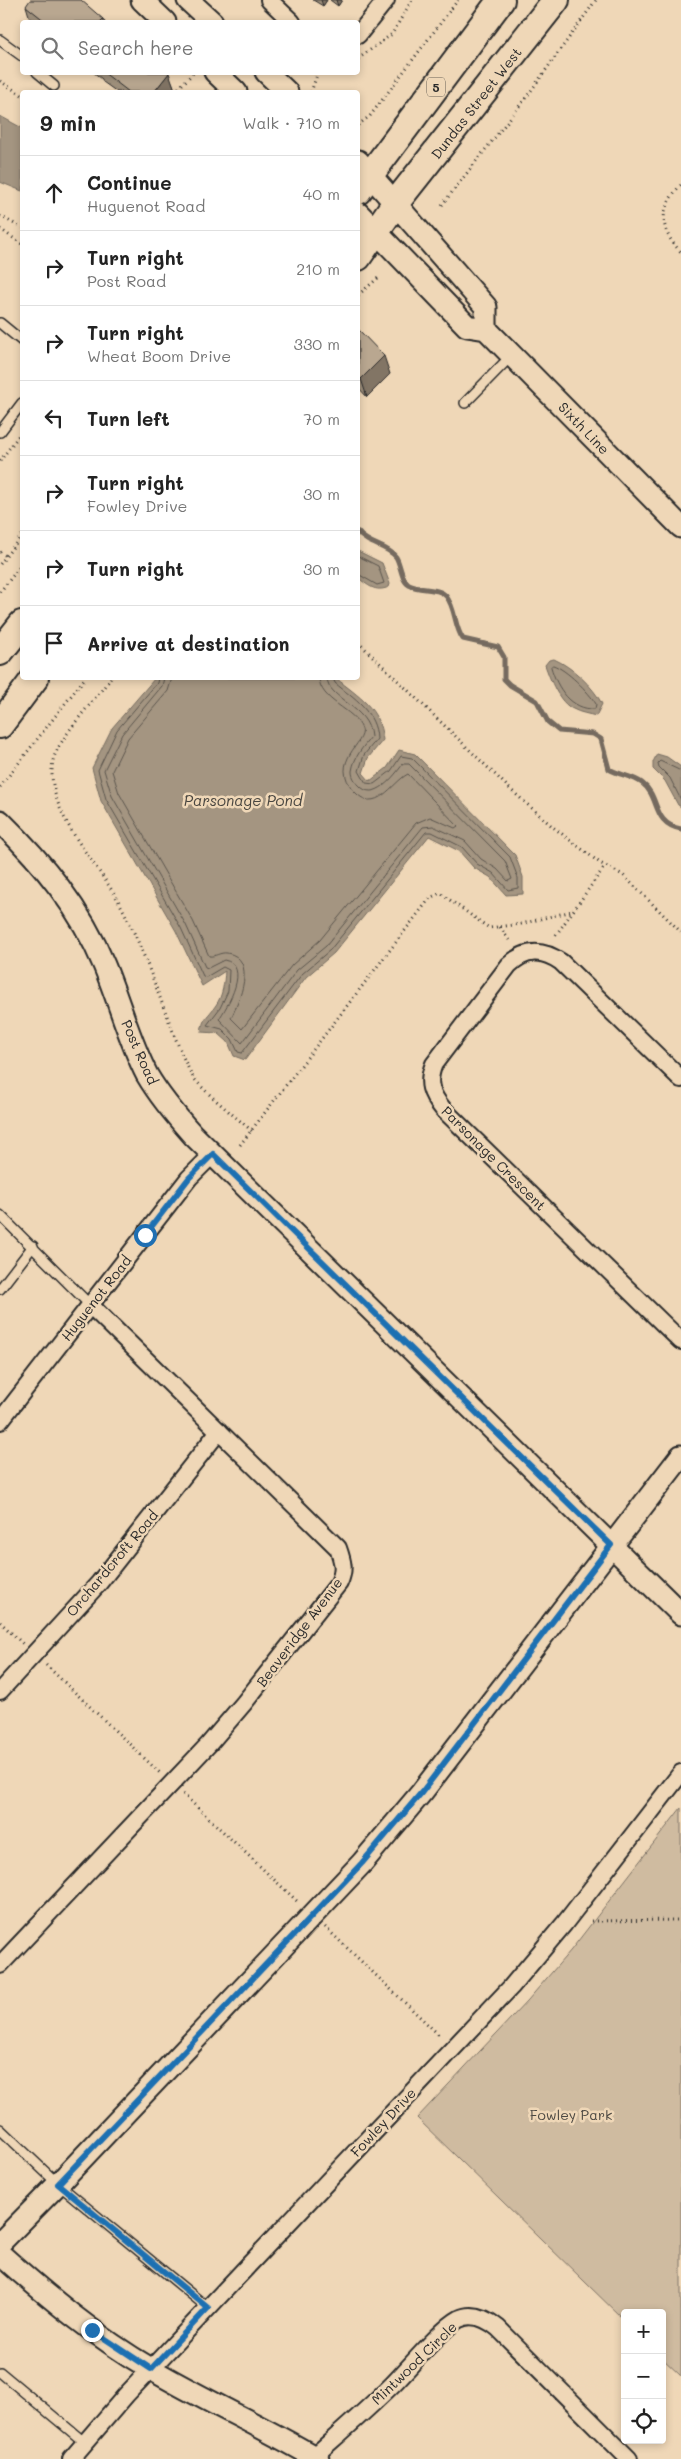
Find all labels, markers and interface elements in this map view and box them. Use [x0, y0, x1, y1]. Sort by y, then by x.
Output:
search box [20, 20, 360, 75]
icon: search [38, 34, 66, 62]
text: Search here [78, 35, 194, 60]
street label: Dundas Street West [426, 43, 526, 163]
road number: 5 [427, 77, 445, 96]
text: 9 min [40, 109, 96, 136]
text: Walk · 710 m [242, 112, 340, 133]
text: Continue [87, 170, 172, 195]
icon: ahead [40, 179, 68, 207]
text: 40 m [303, 183, 340, 204]
text: Huguenot Road [87, 195, 205, 216]
text: Turn right [87, 245, 184, 270]
icon: right [40, 254, 68, 282]
text: 210 m [296, 258, 340, 279]
text: Post Road [87, 270, 166, 291]
text: Turn right [87, 320, 184, 345]
icon: right [40, 329, 68, 357]
text: 330 m [294, 333, 340, 354]
text: Wheat Boom Drive [87, 345, 231, 366]
street label: Sixth Line [554, 398, 614, 458]
icon: left [40, 404, 68, 432]
text: Turn left [87, 406, 170, 431]
text: 70 m [303, 408, 340, 429]
text: Turn right [87, 470, 184, 495]
icon: right [40, 479, 68, 507]
text: 30 m [303, 483, 340, 504]
text: Fowley Drive [87, 495, 188, 516]
icon: right [40, 554, 68, 582]
text: Turn right [87, 556, 184, 581]
text: 30 m [303, 558, 340, 579]
icon: arrive [40, 629, 68, 657]
text: Arrive at destination [87, 631, 290, 656]
water label: Parsonage Pond [184, 790, 304, 810]
street label: Post Road [117, 1017, 163, 1088]
street label: Parsonage Crescent [438, 1102, 550, 1214]
route start [134, 1224, 157, 1247]
street label: Huguenot Road [57, 1251, 135, 1345]
street label: Orchardcroft Road [62, 1506, 162, 1620]
street label: Beaveridge Avenue [252, 1574, 346, 1690]
street label: Fowley Drive [346, 2083, 420, 2161]
park label: Fowley Park [530, 2105, 612, 2124]
map controls [621, 2309, 666, 2444]
button: + [621, 2309, 666, 2354]
street label: Mintwood Circle [367, 2317, 461, 2409]
route end [81, 2319, 104, 2342]
button: − [621, 2354, 666, 2399]
button: locate [621, 2399, 666, 2444]

